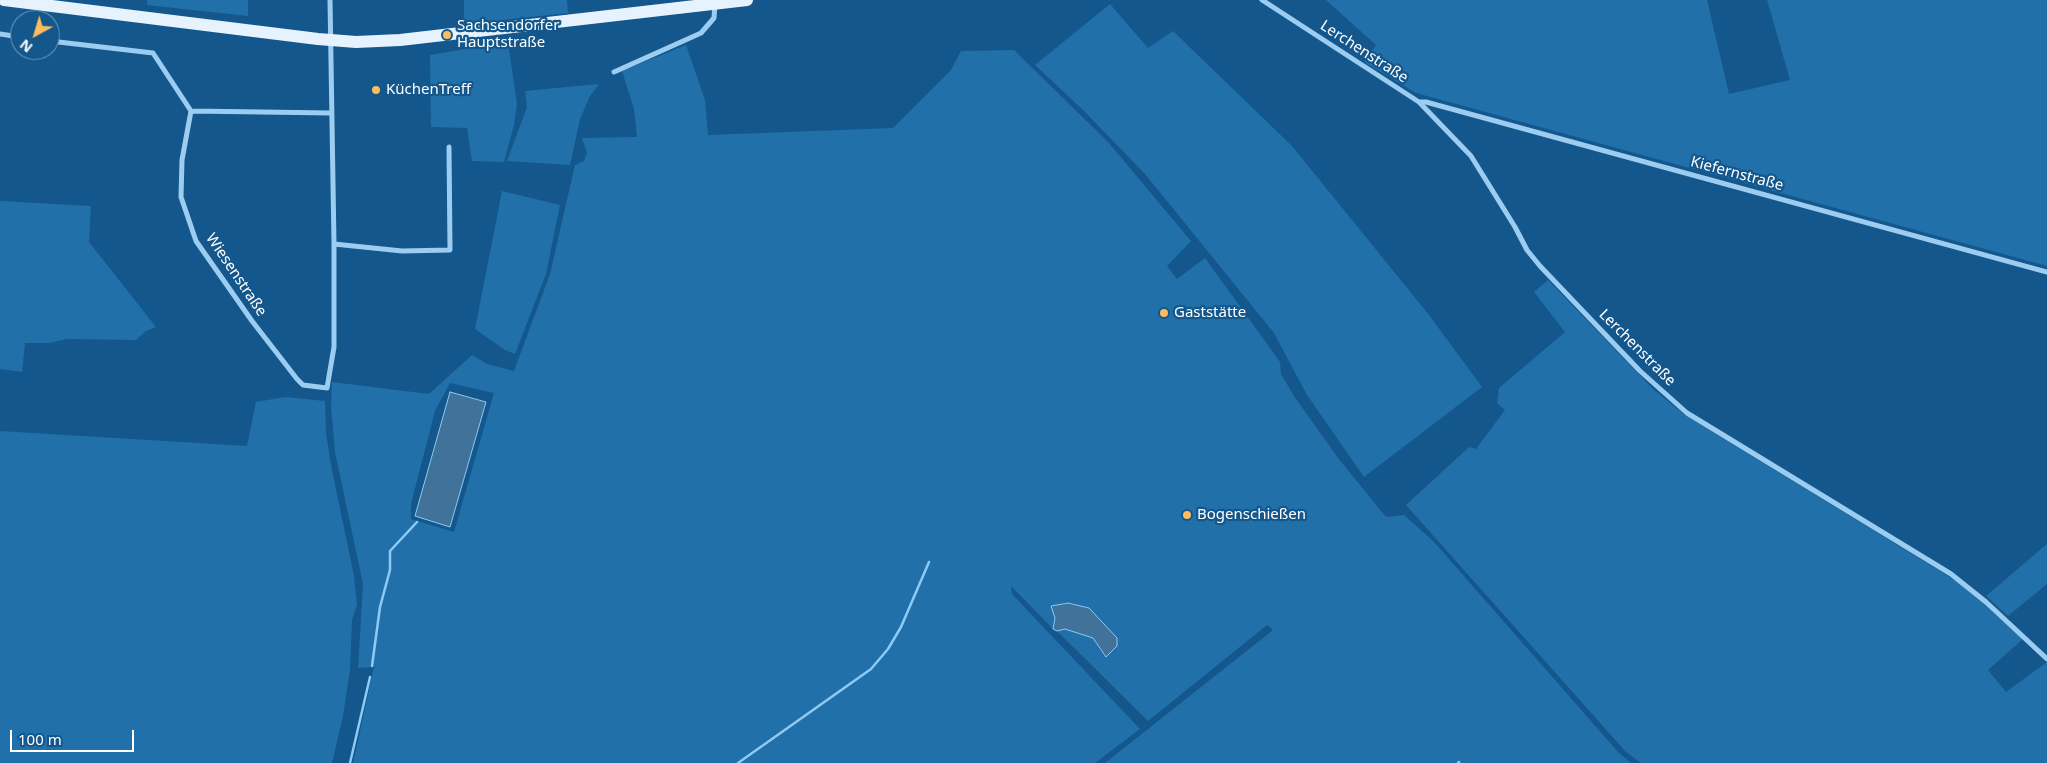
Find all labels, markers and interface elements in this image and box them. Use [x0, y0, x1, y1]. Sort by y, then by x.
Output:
north arrow [10, 10, 60, 60]
place label: Sachsendorfer Hauptstraße [457, 17, 559, 52]
street label: Lerchenstraße [1317, 17, 1411, 87]
marker: Sachsendorfer Hauptstraße [441, 29, 453, 41]
text: N [15, 35, 36, 57]
place label: KüchenTreff [386, 81, 471, 99]
marker: KüchenTreff [370, 84, 382, 96]
street label: Kiefernstraße [1689, 153, 1785, 195]
street label: Wiesenstraße [202, 230, 270, 320]
place label: Gaststätte [1174, 304, 1246, 322]
street label: Lerchenstraße [1595, 306, 1679, 390]
marker: Gaststätte [1158, 307, 1170, 319]
place label: Bogenschießen [1197, 506, 1306, 524]
marker: Bogenschießen [1181, 509, 1193, 521]
scale bar [12, 720, 136, 752]
text: 100 m [18, 729, 62, 749]

